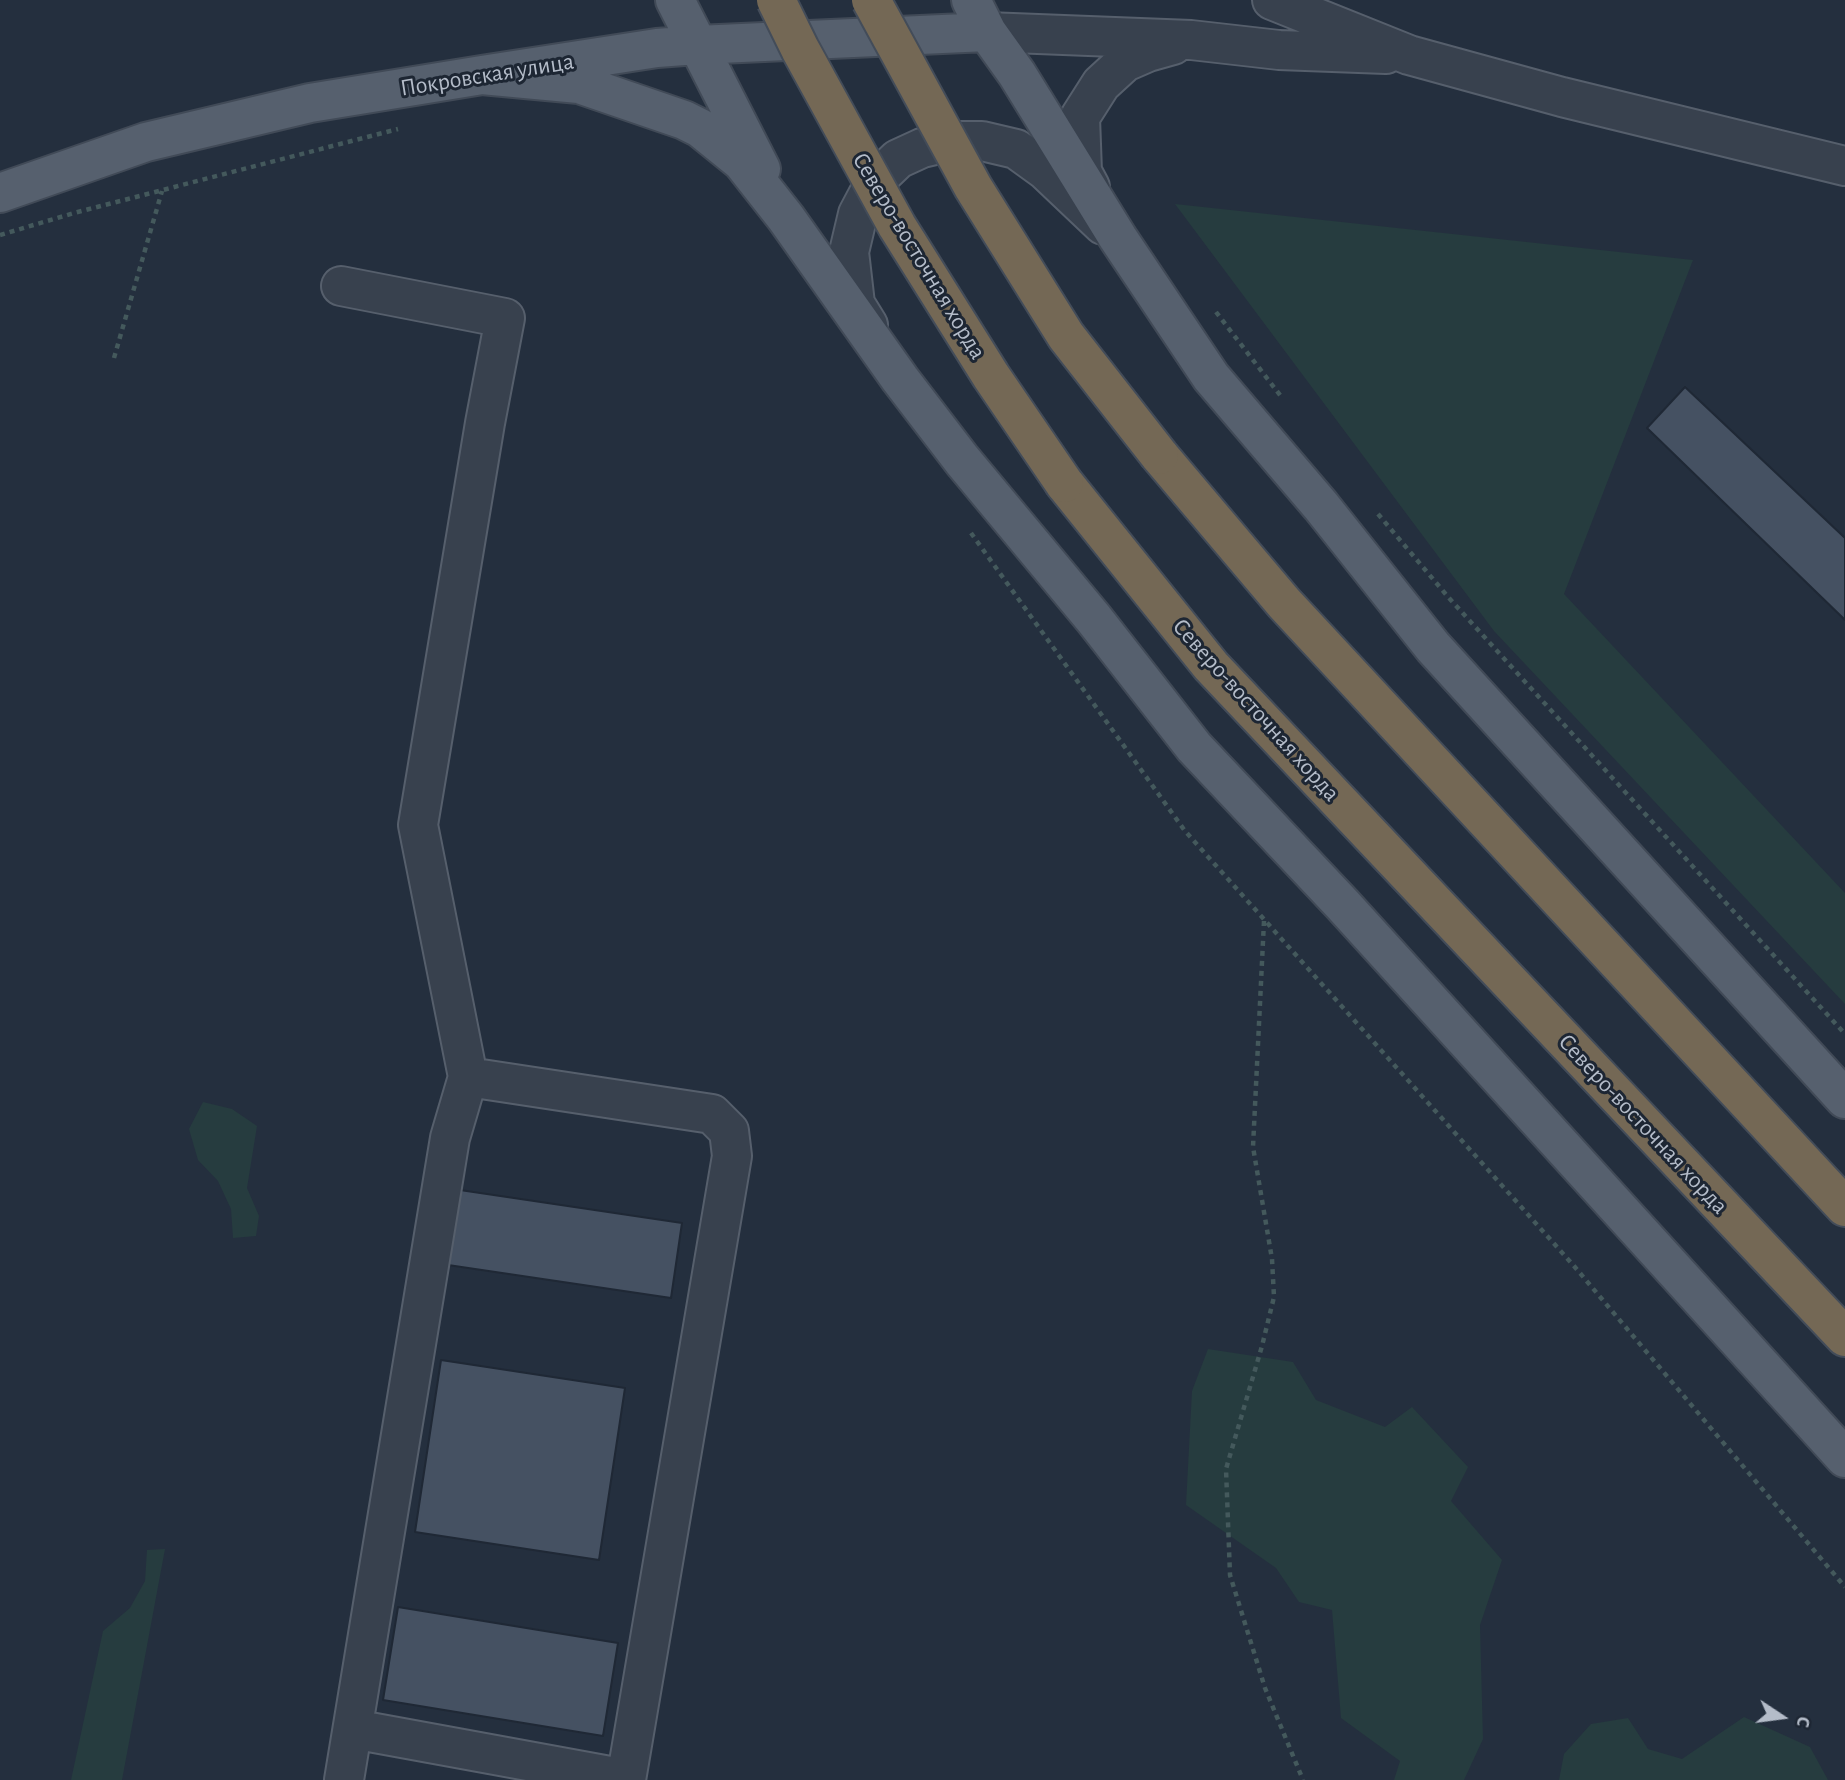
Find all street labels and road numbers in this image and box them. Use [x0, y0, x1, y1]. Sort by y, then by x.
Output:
street label: Покровская улица [398, 47, 576, 103]
street label: Северо-восточная хорда [846, 147, 992, 365]
street label: Северо-восточная хорда [1166, 613, 1346, 807]
street label: Северо-восточная хорда [1552, 1028, 1734, 1220]

